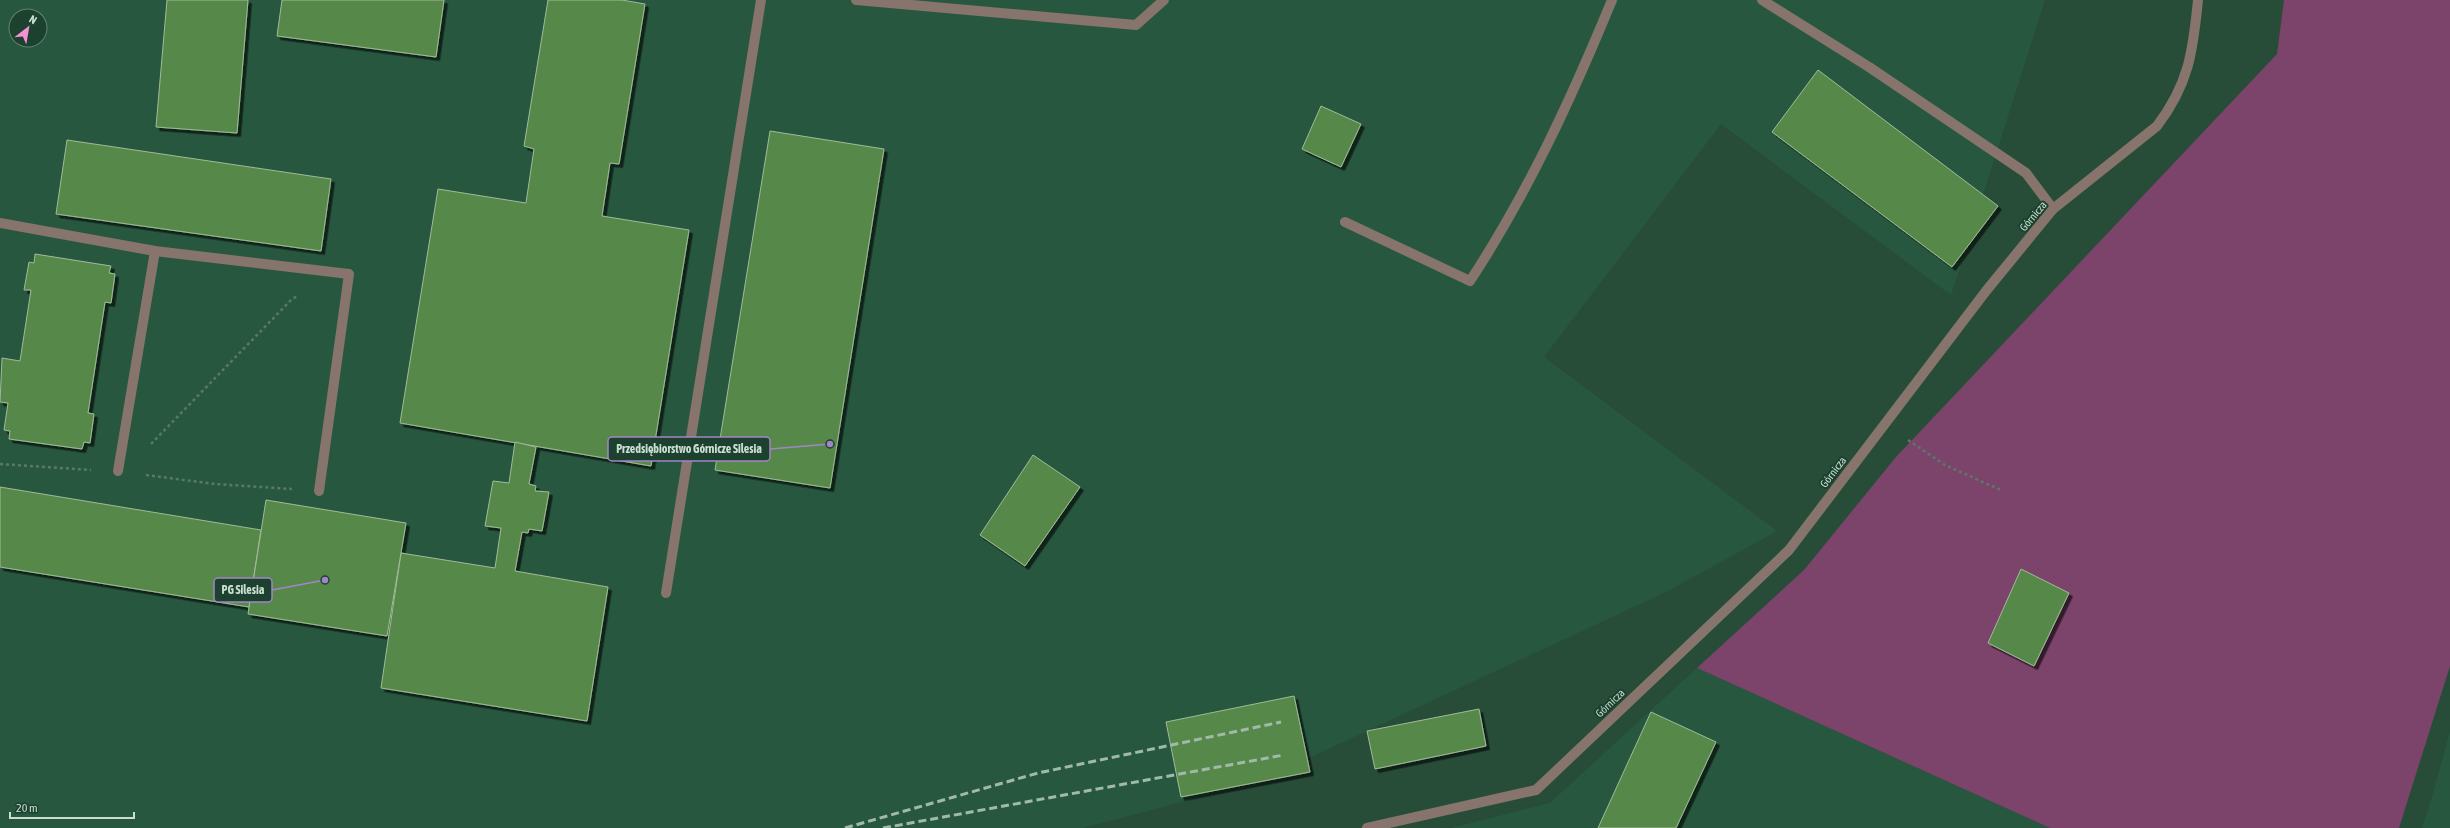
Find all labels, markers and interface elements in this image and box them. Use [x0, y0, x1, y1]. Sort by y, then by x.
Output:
north arrow [8, 8, 48, 48]
text: N [27, 13, 39, 26]
street label: Górnicza [2017, 199, 2049, 233]
callout: Przedsiębiorstwo Górnicze Silesia [608, 437, 770, 461]
text: Przedsiębiorstwo Górnicze Silesia [616, 442, 762, 456]
street label: Górnicza [1818, 454, 1848, 490]
callout: PG Silesia [214, 578, 272, 602]
text: PG Silesia [222, 583, 265, 597]
street label: Górnicza [1593, 686, 1627, 720]
scale bar [10, 794, 134, 820]
text: 20 m [16, 801, 38, 815]

